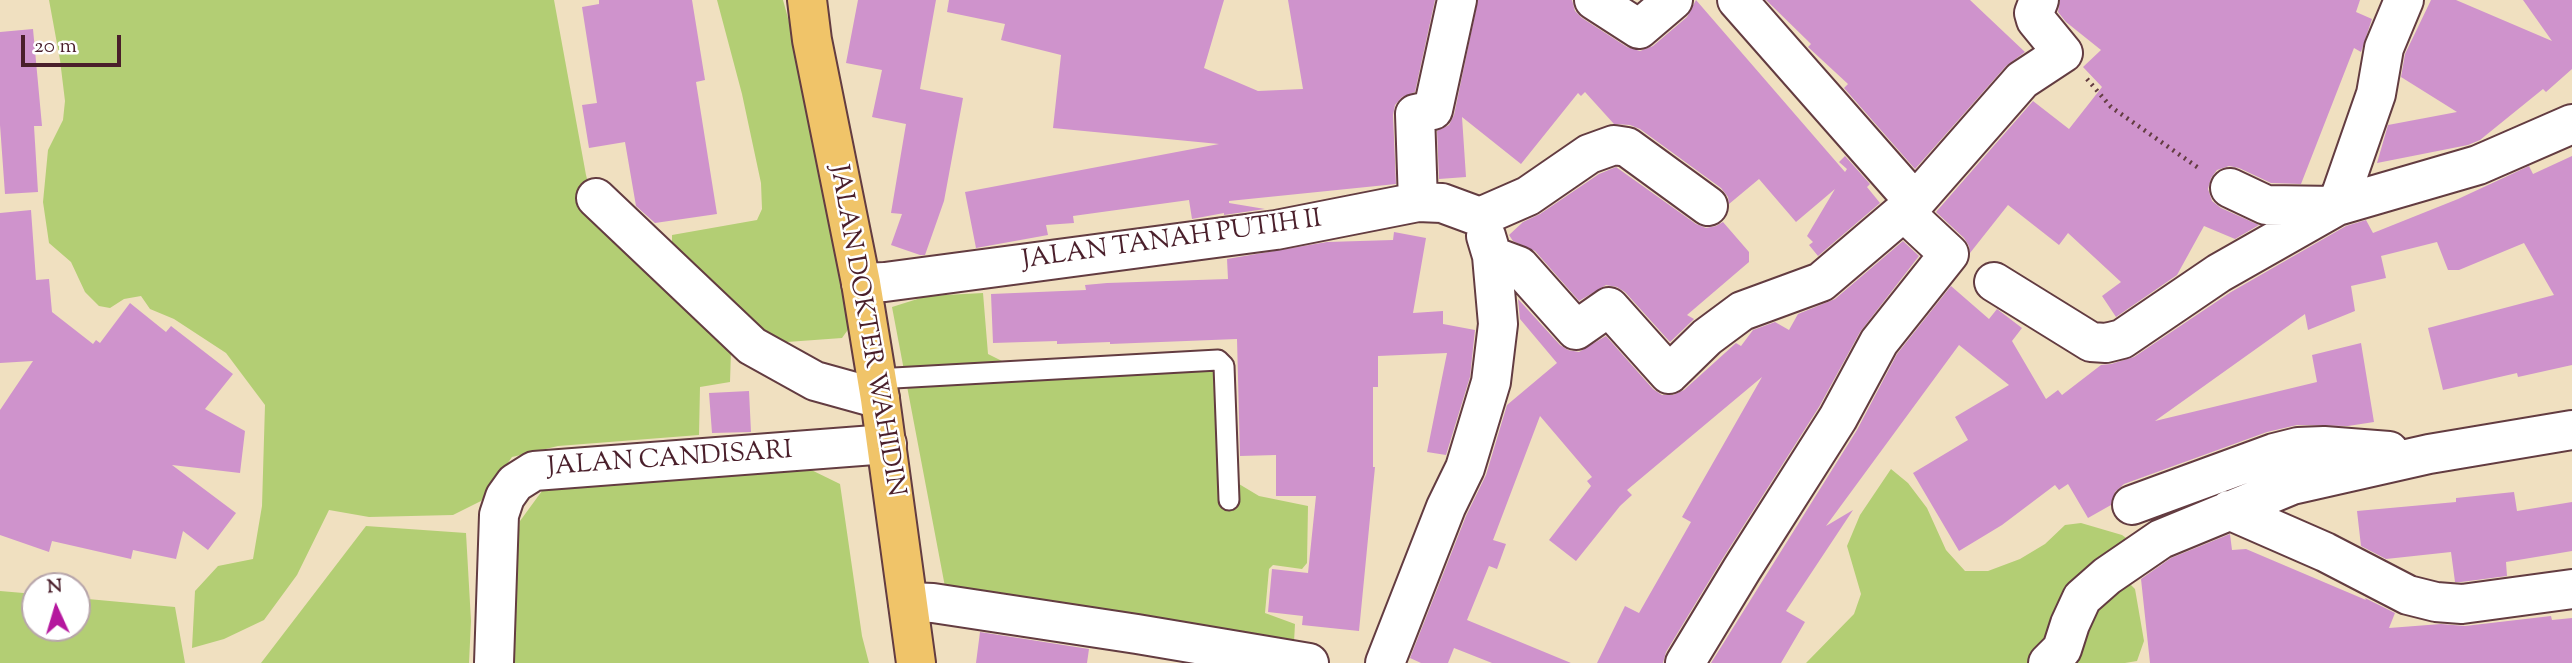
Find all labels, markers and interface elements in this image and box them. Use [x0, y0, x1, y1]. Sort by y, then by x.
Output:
scale bar [24, 21, 124, 65]
text: 20 m [34, 32, 77, 62]
street label: JALAN DOKTER WAHIDIN [820, 163, 910, 499]
street label: JALAN TANAH PUTIH II [1020, 206, 1324, 278]
street label: JALAN CANDISARI [546, 437, 794, 485]
north arrow [21, 572, 91, 642]
text: N [46, 574, 63, 602]

